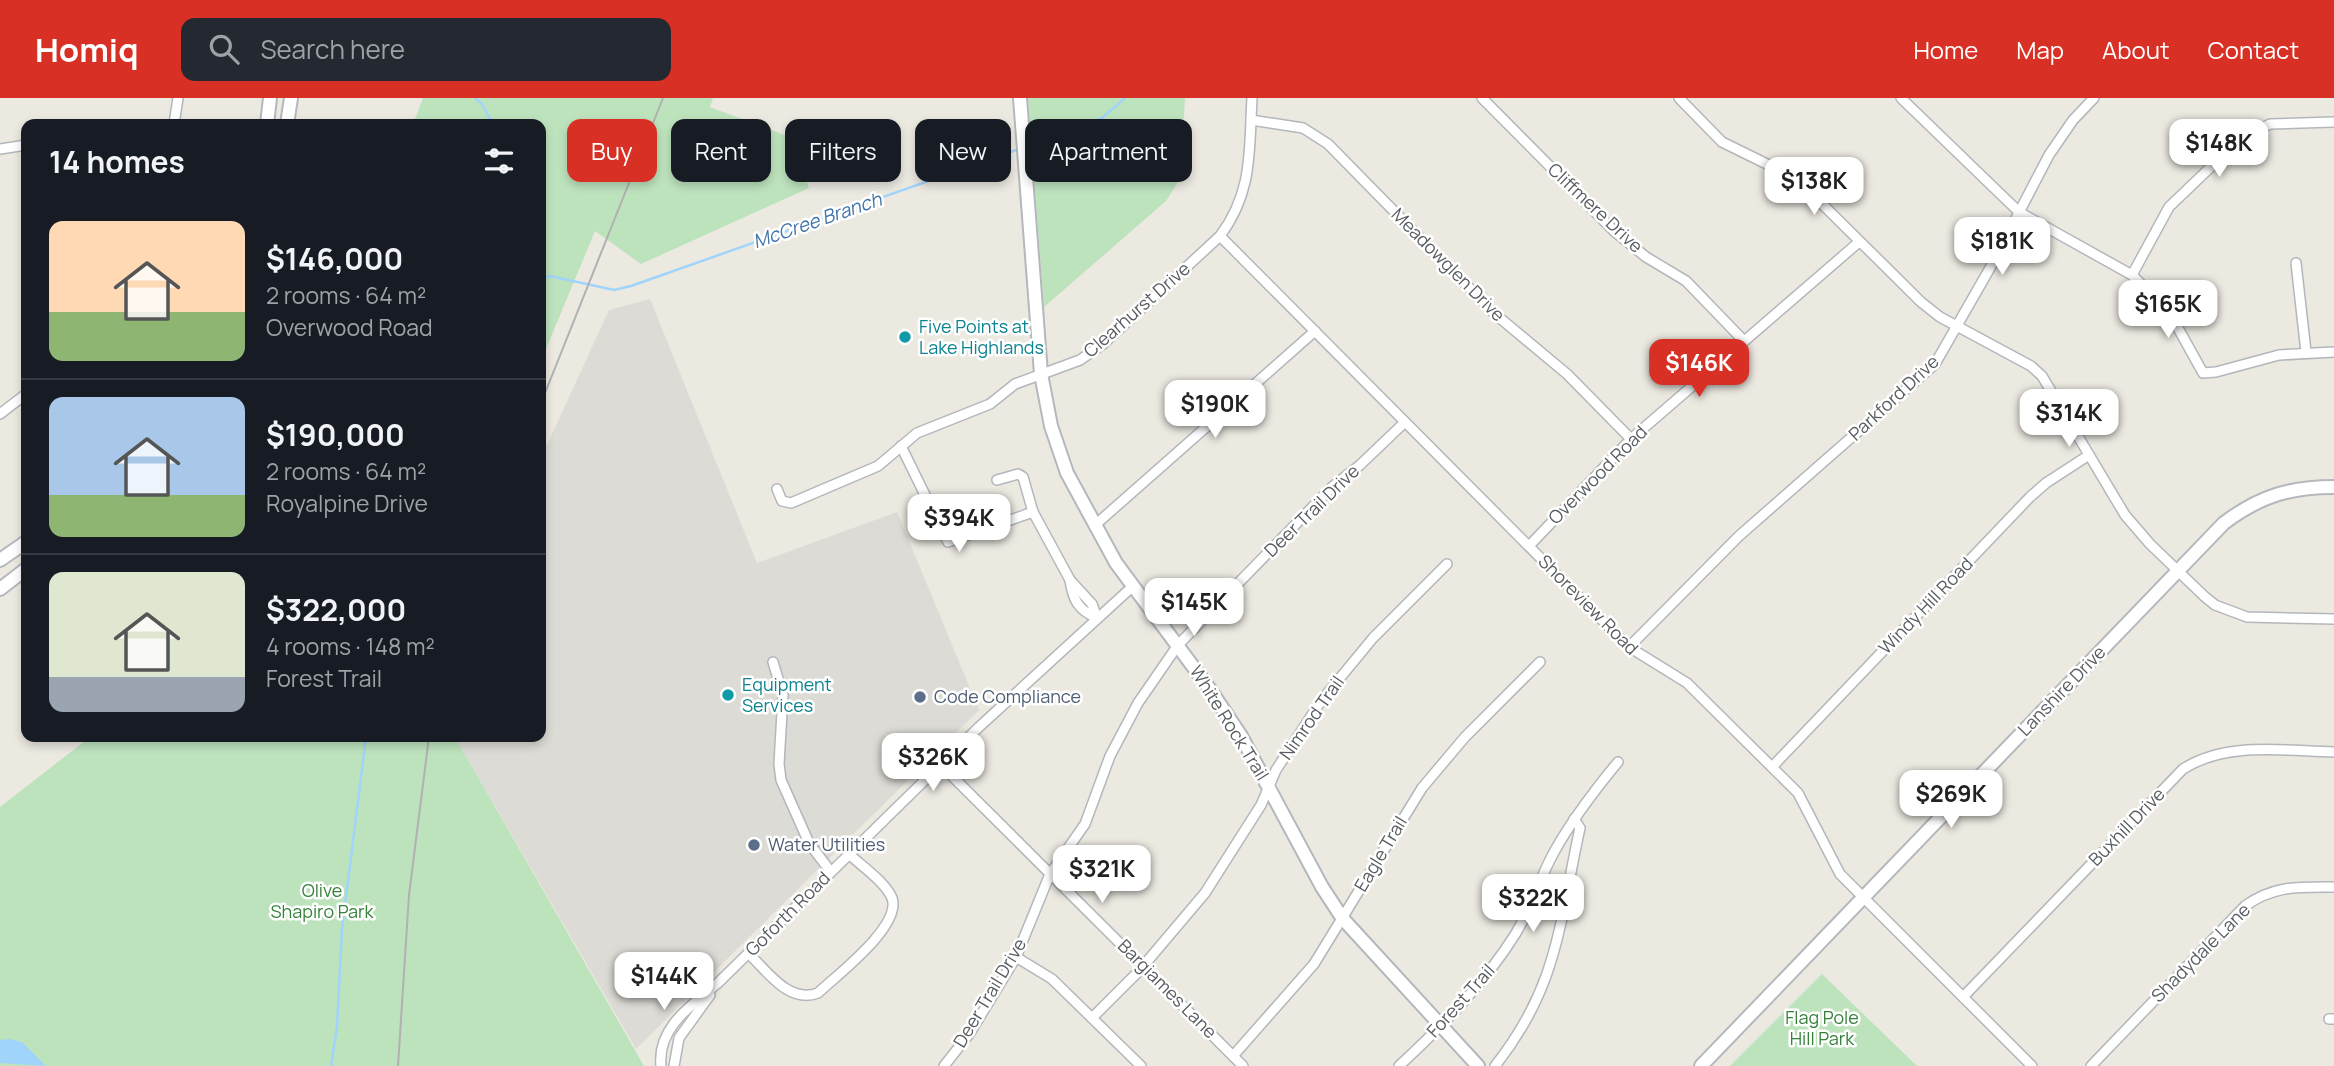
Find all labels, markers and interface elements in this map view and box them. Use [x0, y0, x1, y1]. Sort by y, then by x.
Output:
search box [181, 18, 671, 81]
text: Homiq [35, 27, 139, 72]
icon: search [205, 30, 243, 68]
text: Search here [261, 31, 405, 67]
text: Home [1913, 33, 1978, 66]
text: Map [2016, 33, 2064, 66]
text: About [2102, 33, 2170, 66]
text: Contact [2208, 33, 2299, 66]
chip: Buy [567, 119, 657, 182]
chip: Rent [671, 119, 771, 182]
chip: Filters [785, 119, 901, 182]
chip: New [915, 119, 1011, 182]
chip: Apartment [1025, 119, 1192, 182]
pin: $148K [2170, 120, 2268, 179]
text: $148K [2185, 126, 2253, 158]
text: 14 homes [49, 141, 185, 182]
icon: filters [480, 142, 518, 180]
street label: Cliffmere Drive [1543, 157, 1648, 257]
pin: $138K [1765, 158, 1863, 217]
text: $138K [1781, 164, 1847, 196]
water label: McCree Branch [749, 186, 885, 254]
street label: Meadowglen Drive [1387, 202, 1511, 326]
pin: $181K [1953, 218, 2051, 277]
text: $181K [1970, 224, 2034, 256]
text: $146,000 [266, 238, 403, 279]
icon: home [105, 249, 189, 333]
street label: Clearhurst Drive [1078, 256, 1195, 362]
text: 2 rooms · 64 m² [266, 279, 426, 311]
pin: $165K [2119, 280, 2217, 340]
text: $165K [2134, 287, 2202, 319]
text: Overwood Road [266, 311, 433, 343]
place label: Five Points at Lake Highlands [919, 314, 1044, 359]
marker: Five Points at Lake Highlands [897, 329, 913, 345]
pin: $146K [1650, 340, 1748, 399]
text: $146K [1665, 346, 1733, 378]
street label: Parkford Drive [1843, 349, 1944, 445]
pin: $190K [1166, 380, 1264, 440]
text: $190K [1181, 387, 1249, 419]
pin: $314K [2020, 390, 2118, 449]
text: $314K [2036, 396, 2102, 428]
text: $190,000 [266, 414, 405, 455]
street label: Overwood Road [1543, 420, 1652, 529]
icon: home [105, 425, 189, 509]
text: 2 rooms · 64 m² [266, 455, 426, 487]
street label: Deer Trail Drive [1259, 459, 1364, 562]
text: Royalpine Drive [266, 487, 428, 519]
pin: $394K [910, 494, 1008, 554]
text: $394K [924, 501, 995, 533]
street label: Shoreview Road [1533, 549, 1644, 660]
street label: Windy Hill Road [1873, 552, 1978, 659]
pin: $145K [1145, 578, 1243, 638]
text: $145K [1161, 585, 1227, 617]
text: $322,000 [266, 589, 406, 630]
icon: home [105, 600, 189, 684]
text: 4 rooms · 148 m² [266, 630, 435, 662]
street label: Lanshire Drive [2012, 640, 2110, 741]
street label: White Rock Trail [1185, 660, 1275, 785]
text: Forest Trail [266, 662, 382, 694]
street label: Nimrod Trail [1273, 671, 1349, 764]
place label: Equipment Services [742, 672, 832, 717]
place label: Code Compliance [934, 684, 1081, 708]
marker: Equipment Services [720, 687, 736, 703]
marker: Code Compliance [912, 689, 928, 705]
pin: $326K [884, 734, 982, 793]
text: $326K [898, 740, 968, 772]
pin: $269K [1902, 770, 2000, 830]
text: $269K [1915, 777, 1987, 809]
street label: Buxhill Drive [2083, 782, 2170, 871]
street label: Eagle Trail [1348, 811, 1412, 896]
place label: Water Utilities [768, 832, 885, 856]
marker: Water Utilities [746, 837, 762, 853]
pin: $321K [1053, 846, 1151, 905]
text: $321K [1069, 852, 1135, 884]
street label: Goforth Road [740, 866, 835, 961]
pin: $322K [1484, 874, 1582, 934]
park label: Olive Shapiro Park [270, 878, 375, 923]
text: $322K [1498, 881, 1568, 913]
street label: Shadydale Lane [2146, 898, 2255, 1007]
street label: Deer Trail Drive [947, 933, 1031, 1052]
street label: Bargiames Lane [1113, 933, 1223, 1043]
pin: $144K [615, 953, 713, 1012]
text: $144K [630, 959, 698, 991]
street label: Forest Trail [1421, 959, 1500, 1042]
park label: Flag Pole Hill Park [1785, 1005, 1859, 1050]

